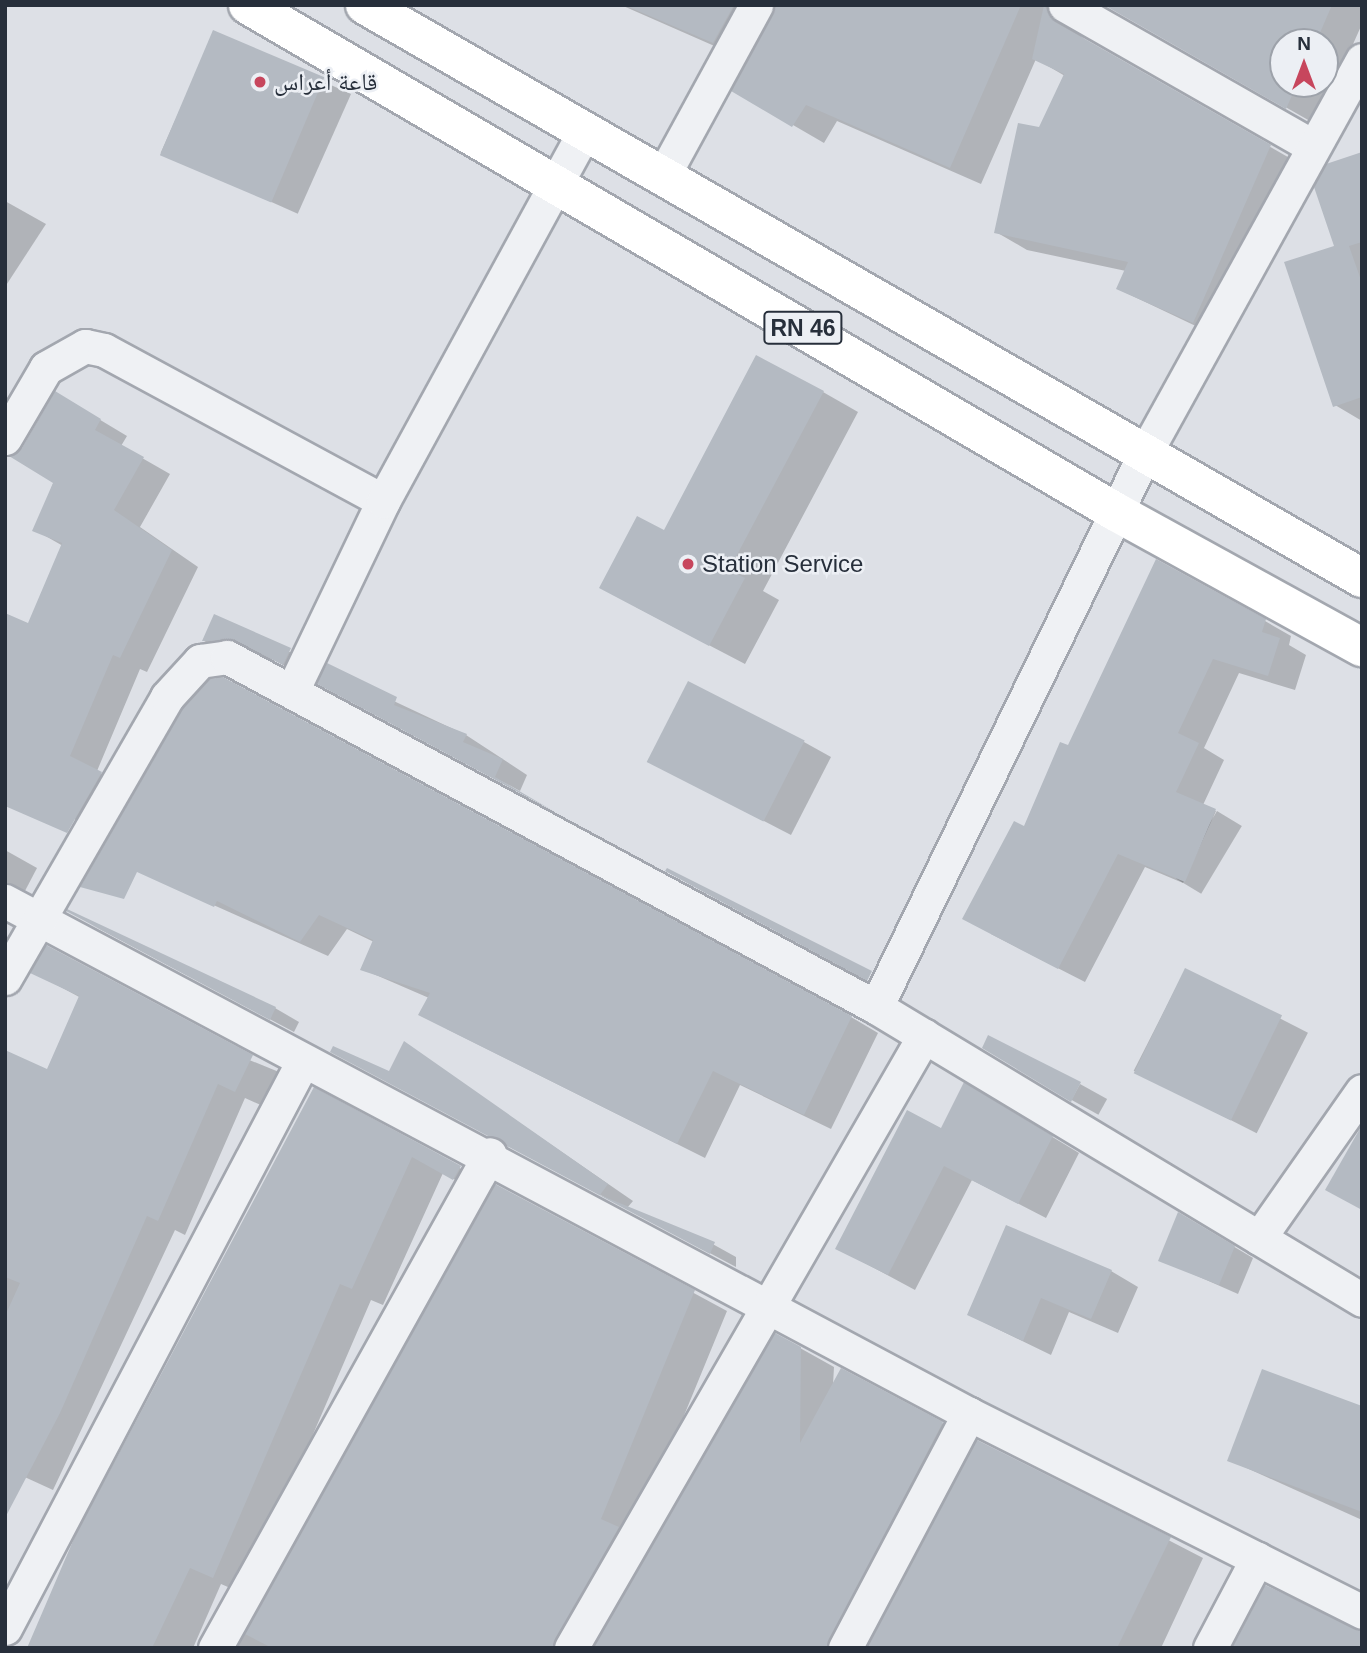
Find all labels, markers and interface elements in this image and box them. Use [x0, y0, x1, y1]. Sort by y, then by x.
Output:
north arrow [1269, 28, 1339, 98]
text: N [1297, 33, 1311, 54]
place label: قاعة أعراس [274, 68, 377, 96]
marker: قاعة أعراس [252, 74, 268, 90]
road number: RN 46 [763, 308, 843, 348]
place label: Station Service [702, 550, 863, 578]
marker: Station Service [680, 556, 696, 572]

